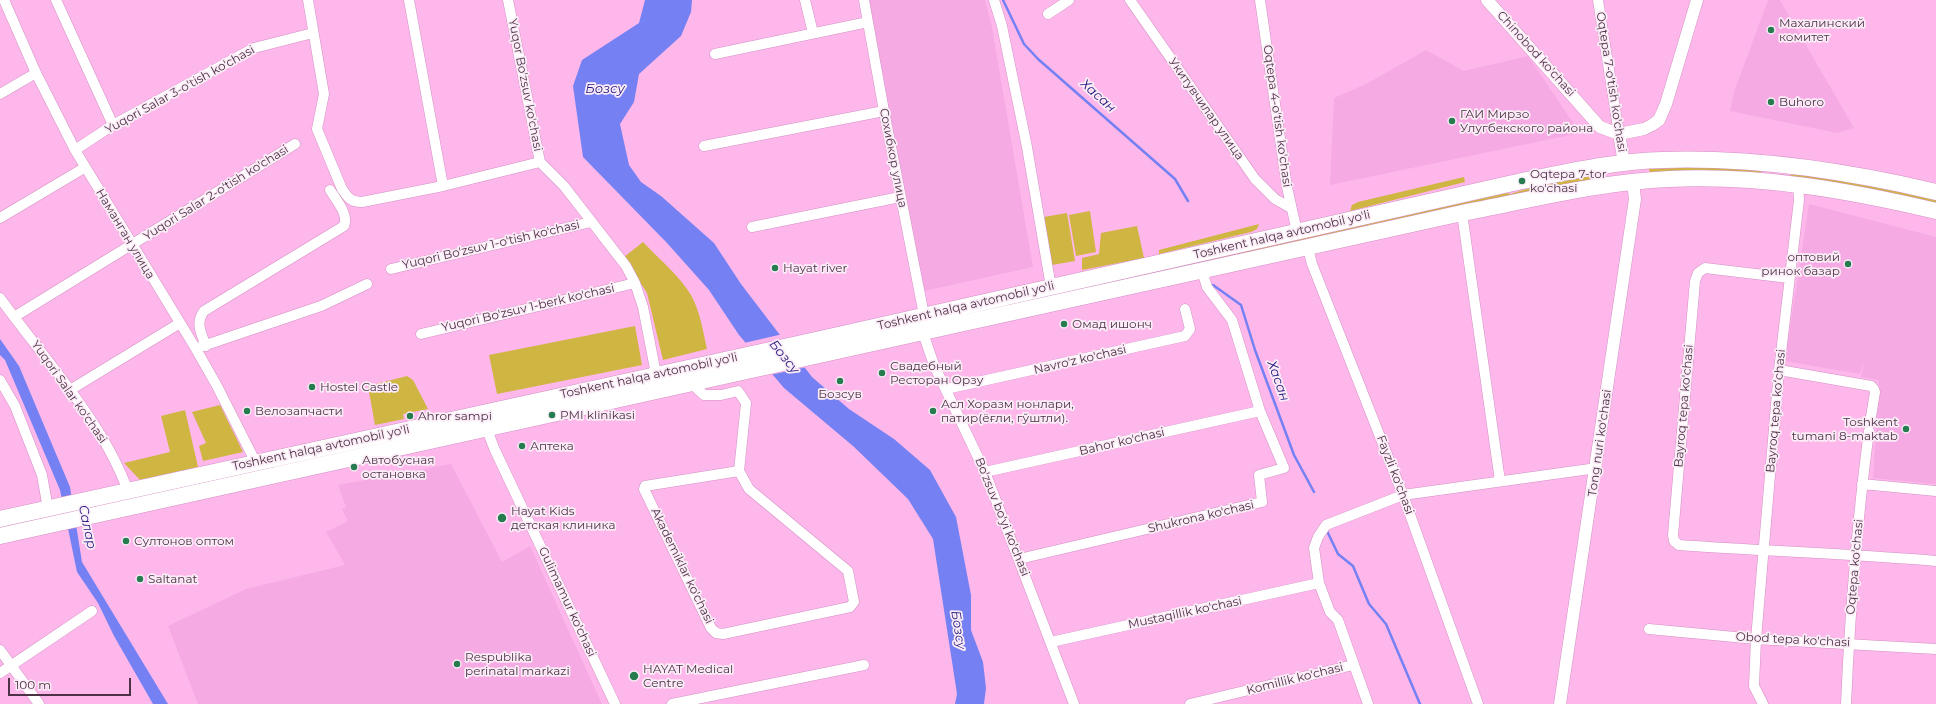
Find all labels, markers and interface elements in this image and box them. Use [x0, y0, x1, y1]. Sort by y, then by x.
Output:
street label: Chinobod ko'chasi [1494, 8, 1578, 100]
street label: Oqtepa 7-o'tish ko'chasi [1593, 11, 1629, 153]
place label: Махалинский комитет [1779, 16, 1865, 44]
street label: Yuqor Bo'zsuv ko'chasi [505, 17, 545, 153]
marker: Махалинский комитет [1766, 25, 1776, 35]
street label: Yuqori Salar 3-o'tish ko'chasi [103, 43, 257, 137]
street label: Oqtepa 4-o'tish ko'chasi [1260, 44, 1294, 188]
street label: Укитувчилар улица [1165, 55, 1247, 163]
water label: Хасан [1077, 76, 1119, 116]
water label: Бозсу [585, 81, 625, 97]
place label: Buhoro [1779, 95, 1824, 109]
marker: Buhoro [1766, 97, 1776, 107]
street label: Сохибкор улица [876, 107, 910, 209]
place label: ГАИ Мирзо Улугбекского района [1460, 107, 1593, 135]
marker: ГАИ Мирзо Улугбекского района [1447, 116, 1457, 126]
street label: Yuqori Salar 2-o'tish ko'chasi [141, 142, 291, 244]
place label: Oqtepa 7-tor ko'chasi [1530, 167, 1607, 195]
marker: Oqtepa 7-tor ko'chasi [1517, 176, 1527, 186]
street label: Наманган улица [92, 186, 158, 282]
street label: Toshkent halqa avtomobil yo'li [1192, 208, 1372, 262]
street label: Yuqori Bo'zsuv 1-o'tish ko'chasi [401, 218, 581, 272]
place label: оптовий ринок базар [1761, 250, 1840, 278]
marker: оптовий ринок базар [1843, 259, 1853, 269]
place label: Hayat river [783, 261, 847, 275]
marker: Hayat river [770, 263, 780, 273]
street label: Toshkent halqa avtomobil yo'li [876, 279, 1056, 333]
street label: Yuqori Bo'zsuv 1-berk ko'chasi [440, 281, 616, 335]
place label: Омад ишонч [1072, 317, 1152, 331]
marker: Омад ишонч [1059, 319, 1069, 329]
water label: Бозсу [766, 337, 802, 377]
street label: Yuqori Salar ko'chasi [28, 338, 110, 446]
street label: Navro'z ko'chasi [1032, 342, 1128, 378]
street label: Bayroq tepa ko'chasi [1671, 344, 1697, 468]
street label: Bayroq tepa koʻchasi [1763, 349, 1789, 473]
street label: Toshkent halqa avtomobil yo'li [559, 350, 739, 402]
place label: Свадебный Ресторан Орзу [890, 359, 983, 387]
water label: Хасан [1263, 359, 1293, 403]
marker: Свадебный Ресторан Орзу [877, 368, 887, 378]
marker: Бозсув [835, 376, 845, 386]
place label: Hostel Castle [320, 380, 398, 394]
marker: Hostel Castle [307, 382, 317, 392]
place label: Бозсув [818, 387, 862, 401]
street label: Tong nuri ko'chasi [1585, 389, 1615, 497]
place label: Асл Хоразм нонлари, патир(ёғли, гўштли). [941, 397, 1074, 425]
place label: Велозапчасти [255, 404, 343, 418]
marker: Велозапчасти [242, 406, 252, 416]
marker: Асл Хоразм нонлари, патир(ёғли, гўштли). [928, 406, 938, 416]
place label: PMI klinikasi [560, 408, 635, 422]
place label: Ahror sampi [418, 409, 492, 423]
marker: PMI klinikasi [547, 410, 557, 420]
marker: Ahror sampi [405, 411, 415, 421]
place label: Toshkent tumani 8-maktab [1792, 415, 1898, 443]
street label: Toshkent halqa avtomobil yo'li [231, 422, 411, 474]
marker: Toshkent tumani 8-maktab [1901, 424, 1911, 434]
street label: Bahor ko'chasi [1078, 425, 1166, 459]
street label: Fayzli ko'chasi [1373, 433, 1417, 517]
place label: Аптека [530, 439, 574, 453]
marker: Аптека [517, 441, 527, 451]
place label: Автобусная остановка [362, 453, 435, 481]
street label: Bo'zsuv bo'yi ko'chasi [972, 456, 1032, 578]
marker: Автобусная остановка [349, 462, 359, 472]
street label: Shukrona ko'chasi [1146, 498, 1256, 536]
water label: Салар [75, 504, 99, 550]
place label: Hayat Kids детская клиника [511, 504, 615, 532]
street label: Akademiklar ko'chasi [648, 506, 716, 626]
marker: Hayat Kids детская клиника [496, 512, 508, 524]
street label: Oqtepa ko'chasi [1844, 519, 1866, 615]
place label: Султонов оптом [134, 534, 234, 548]
marker: Султонов оптом [121, 536, 131, 546]
street label: Gulimamur ko'chasi [535, 545, 599, 659]
place label: Saltanat [148, 572, 197, 586]
marker: Saltanat [135, 574, 145, 584]
street label: Mustaqillik ko'chasi [1127, 594, 1243, 632]
water label: Бозсу [947, 609, 969, 651]
street label: Obod tepa ko'chasi [1735, 630, 1851, 650]
place label: Respublika perinatal markazi [465, 650, 570, 678]
marker: Respublika perinatal markazi [452, 659, 462, 669]
street label: Komillik ko'chasi [1245, 660, 1345, 698]
place label: HAYAT Medical Centre [643, 662, 733, 690]
scale bar [10, 670, 133, 696]
marker: HAYAT Medical Centre [628, 670, 640, 682]
text: 100 m [15, 677, 51, 692]

